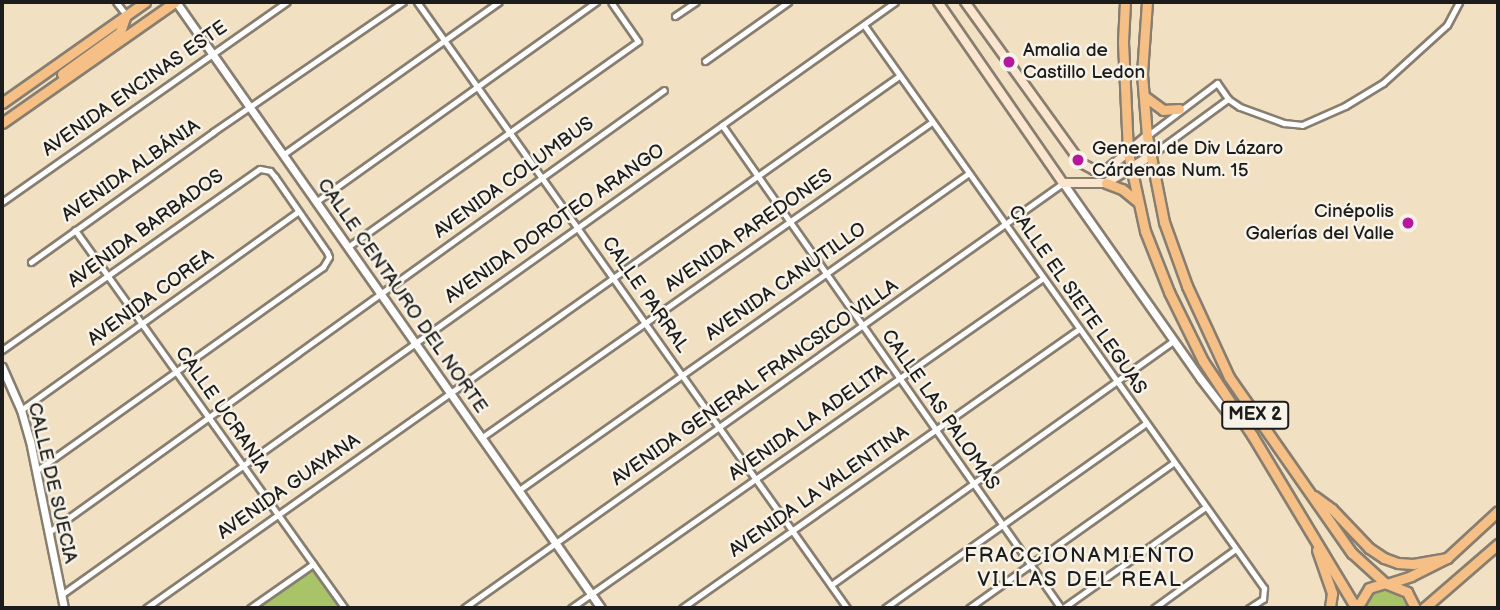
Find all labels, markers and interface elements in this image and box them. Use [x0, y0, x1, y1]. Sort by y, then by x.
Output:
street label: AVENIDA ENCINAS ESTE [38, 16, 232, 162]
place label: Amalia de Castillo Ledon [1023, 40, 1145, 84]
marker: Amalia de Castillo Ledon [1001, 54, 1017, 70]
street label: AVENIDA COLUMBUS [430, 112, 598, 244]
street label: AVENIDA ALBÁNIA [57, 115, 205, 227]
place label: General de Div Lázaro Cárdenas Num. 15 [1092, 138, 1283, 182]
street label: AVENIDA DOROTEO ARANGO [441, 139, 669, 309]
marker: General de Div Lázaro Cárdenas Num. 15 [1070, 152, 1086, 168]
street label: AVENIDA BARBADOS [64, 165, 228, 293]
street label: AVENIDA PAREDONES [661, 165, 837, 297]
street label: CALLE CENTAURO DEL NORTE [312, 174, 492, 418]
street label: CALLE EL SIETE LEGUAS [1003, 201, 1151, 399]
place label: Cinépolis Galerías del Valle [1245, 201, 1394, 245]
marker: Cinépolis Galerías del Valle [1400, 215, 1416, 231]
street label: AVENIDA CANUTILLO [701, 218, 871, 346]
street label: CALLE PARRAL [597, 233, 693, 357]
street label: AVENIDA COREA [84, 245, 218, 351]
street label: AVENIDA GENERAL FRANCSICO VILLA [607, 275, 903, 491]
street label: CALLE LAS PALOMAS [876, 325, 1004, 495]
street label: CALLE UCRANIA [170, 342, 274, 478]
street label: AVENIDA LA ADELITA [724, 360, 892, 486]
street label: CALLE DE SUECIA [22, 400, 82, 566]
road number: MEX 2 [1220, 400, 1290, 430]
street label: AVENIDA LA VALENTINA [724, 421, 914, 563]
street label: AVENIDA GUAYANA [213, 429, 365, 545]
district label: FRACCIONAMIENTO VILLAS DEL REAL [966, 543, 1194, 593]

